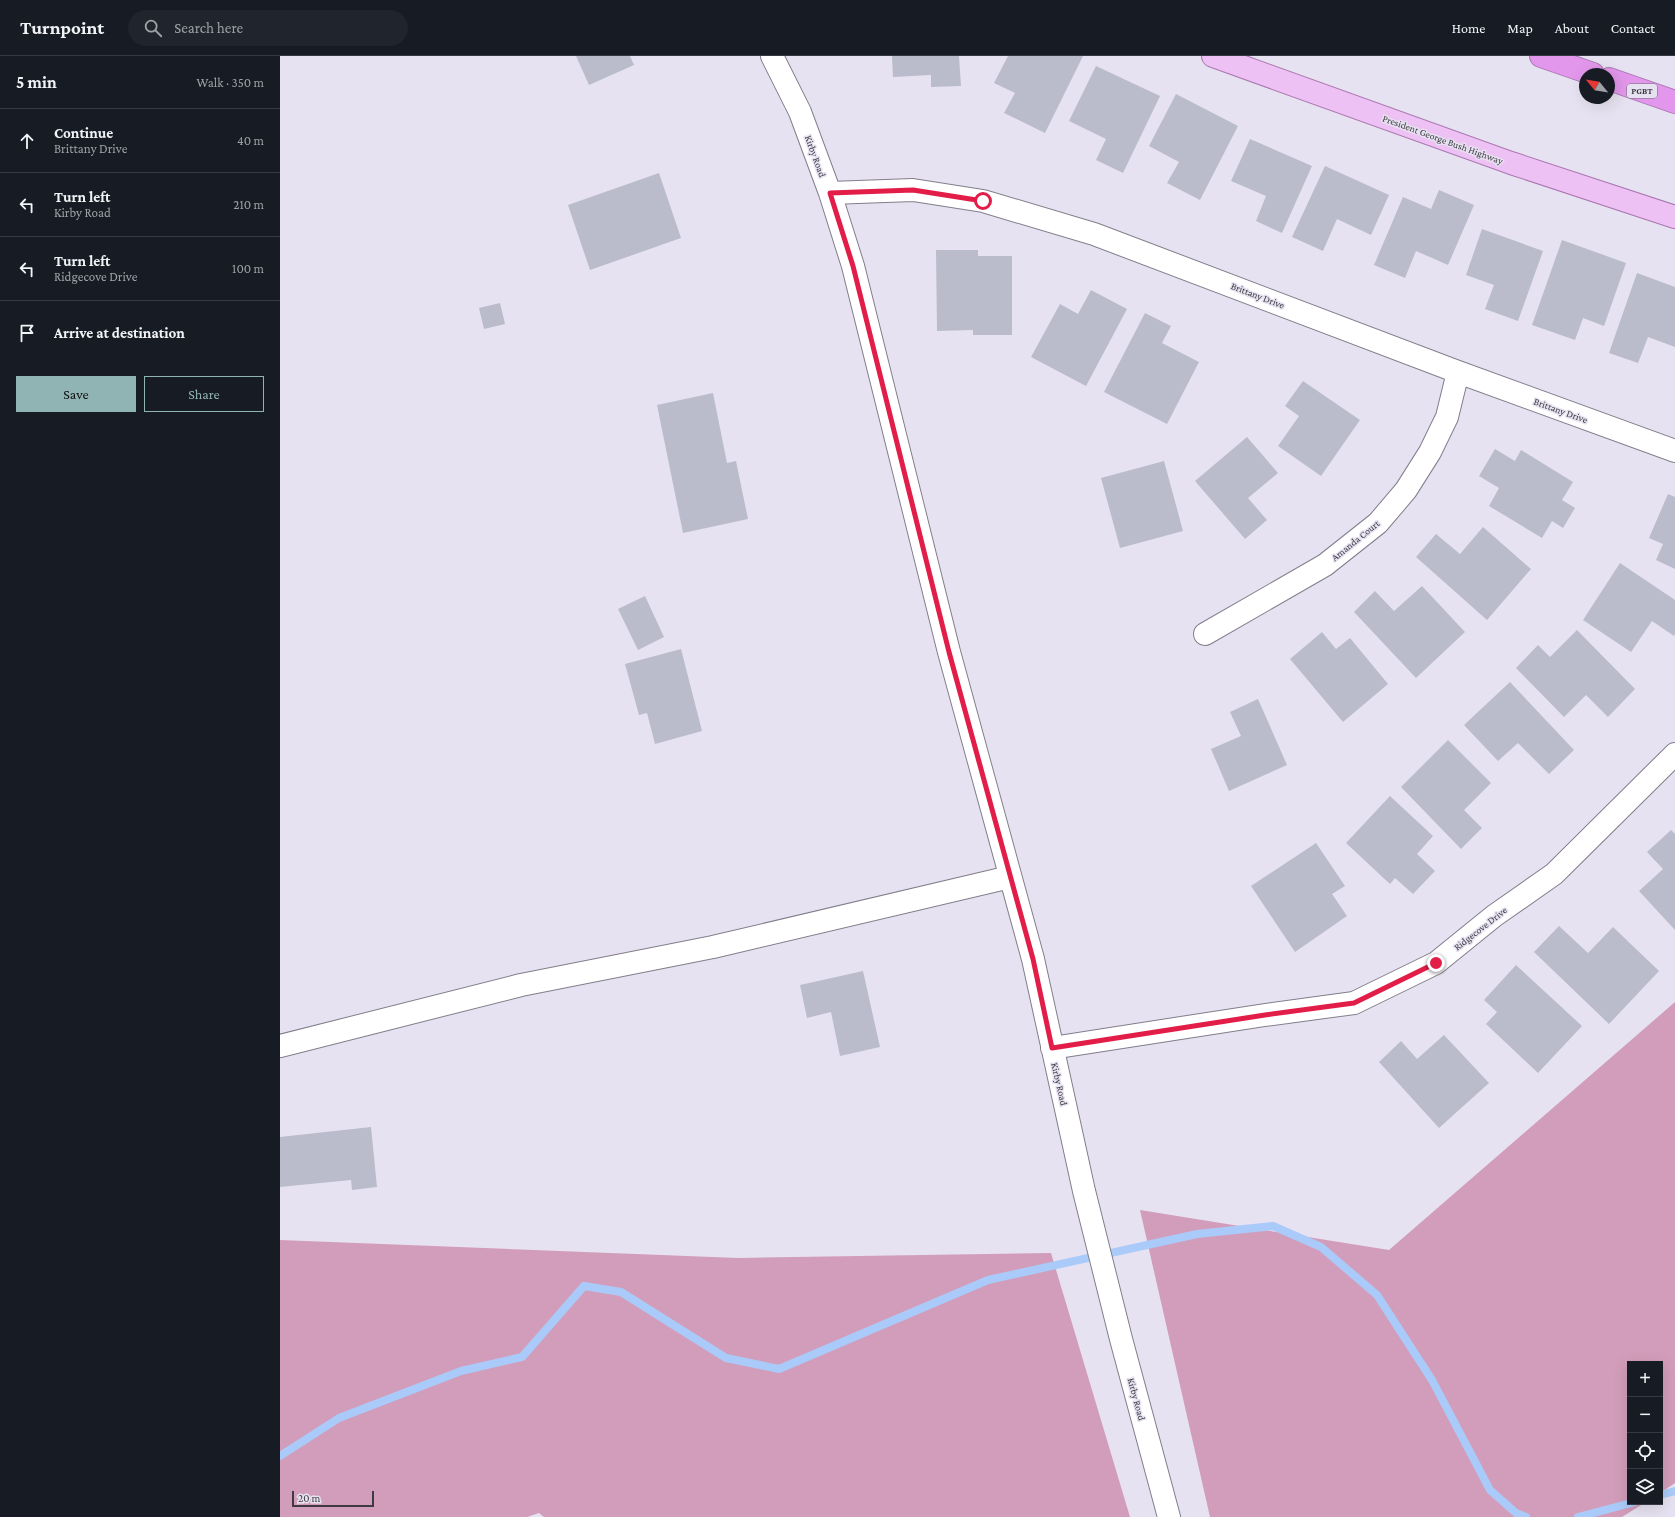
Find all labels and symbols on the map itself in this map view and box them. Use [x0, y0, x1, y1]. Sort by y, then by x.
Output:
north arrow [1579, 68, 1615, 104]
road number: PGBT [1627, 84, 1657, 98]
street label: President George Bush Highway [1381, 113, 1505, 167]
street label: Kirby Road [803, 134, 828, 179]
route start [974, 192, 992, 210]
street label: Brittany Drive [1230, 280, 1287, 311]
street label: Brittany Drive [1532, 396, 1590, 425]
street label: Amanda Court [1329, 517, 1382, 563]
street label: Ridgecove Drive [1452, 904, 1509, 952]
route end [1427, 954, 1445, 972]
street label: Kirby Road [1049, 1062, 1070, 1107]
street label: Kirby Road [1126, 1377, 1148, 1422]
scale bar [292, 1489, 374, 1508]

